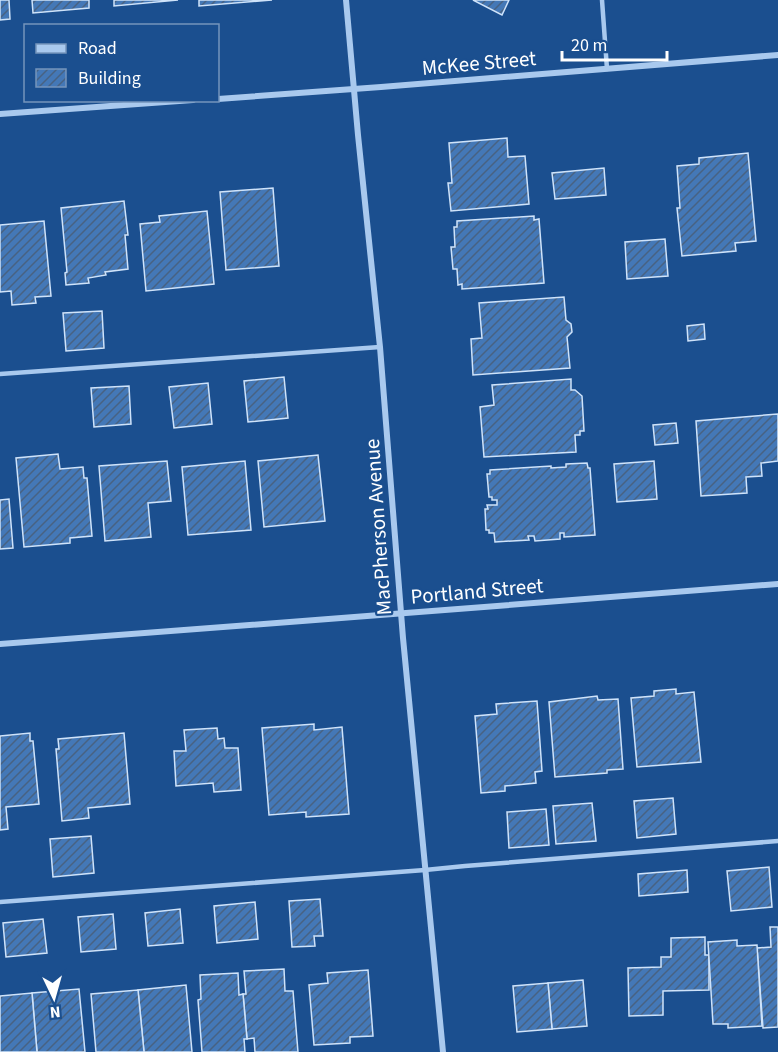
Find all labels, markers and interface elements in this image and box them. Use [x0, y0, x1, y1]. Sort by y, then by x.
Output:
legend [24, 24, 219, 102]
scale bar [562, 24, 667, 62]
text: 20 m [571, 33, 607, 58]
text: Road [78, 36, 117, 61]
street label: McKee Street [421, 43, 537, 83]
text: Building [78, 66, 141, 91]
street label: MacPherson Avenue [357, 438, 399, 616]
street label: Portland Street [409, 570, 545, 612]
north arrow [24, 968, 84, 1028]
text: N [49, 1001, 61, 1023]

